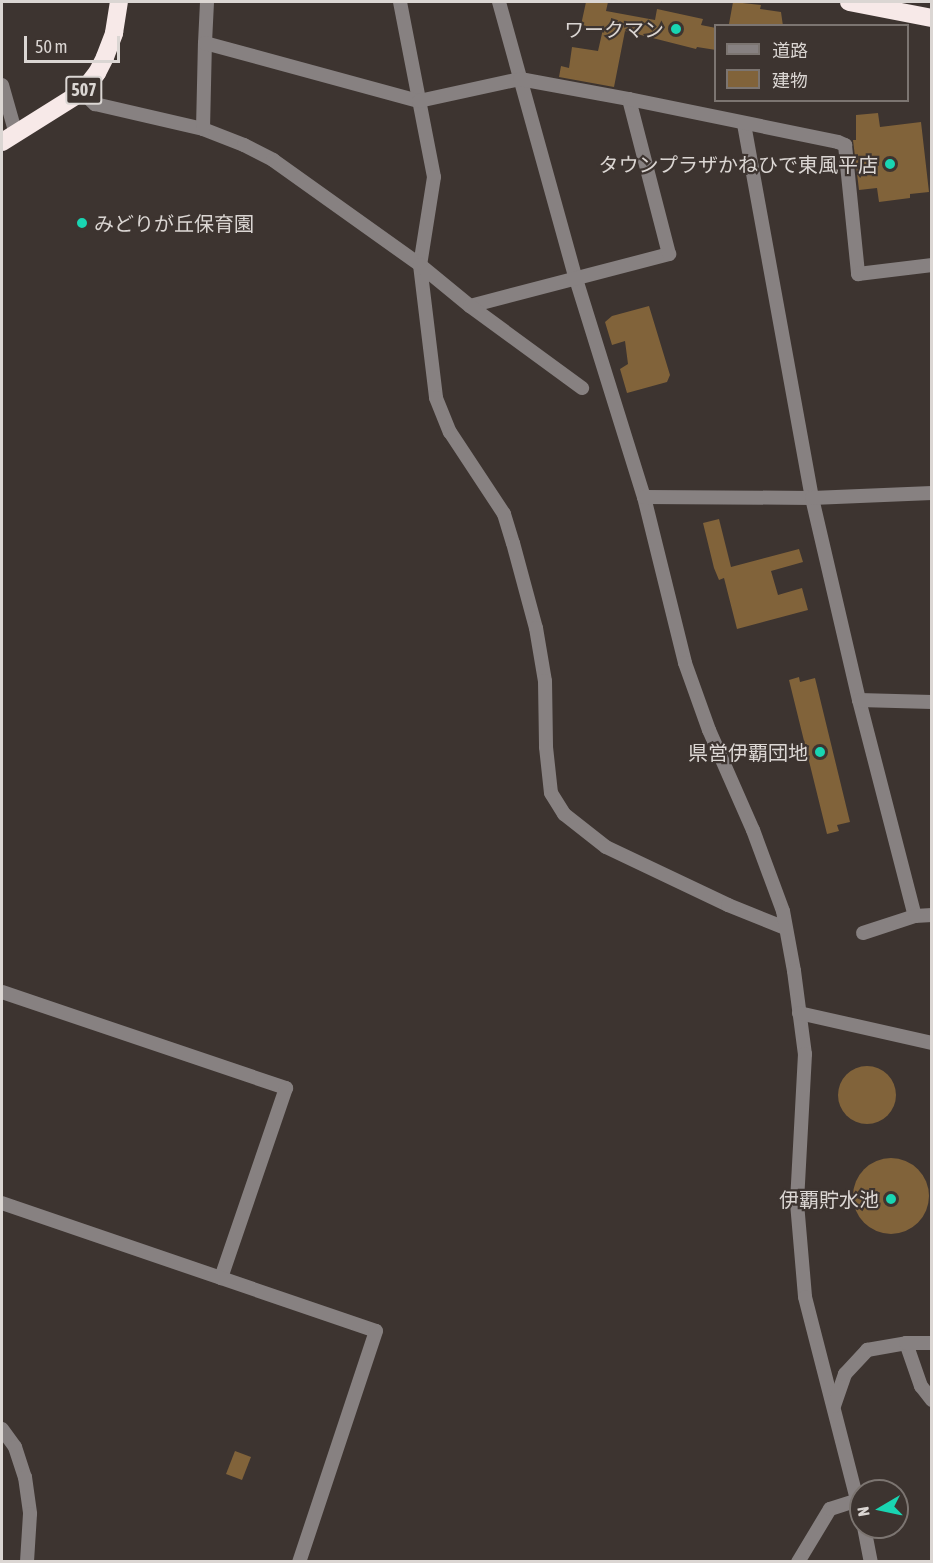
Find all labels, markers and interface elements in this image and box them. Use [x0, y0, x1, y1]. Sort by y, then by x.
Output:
place label: ワークマン [564, 17, 664, 41]
marker: ワークマン [669, 22, 683, 36]
scale bar [27, 24, 123, 62]
legend [714, 24, 909, 102]
text: 50 m [35, 36, 67, 57]
text: 道路 [772, 40, 808, 61]
text: 建物 [772, 70, 808, 91]
road number: 507 [64, 75, 104, 105]
place label: タウンプラザかねひで東風平店 [598, 152, 878, 176]
marker: タウンプラザかねひで東風平店 [883, 157, 897, 171]
place label: みどりが丘保育園 [94, 211, 254, 235]
marker: みどりが丘保育園 [75, 216, 89, 230]
place label: 県営伊覇団地 [688, 740, 808, 764]
marker: 県営伊覇団地 [813, 745, 827, 759]
place label: 伊覇貯水池 [779, 1187, 879, 1211]
marker: 伊覇貯水池 [884, 1192, 898, 1206]
north arrow [849, 1479, 909, 1539]
text: N [854, 1505, 873, 1518]

